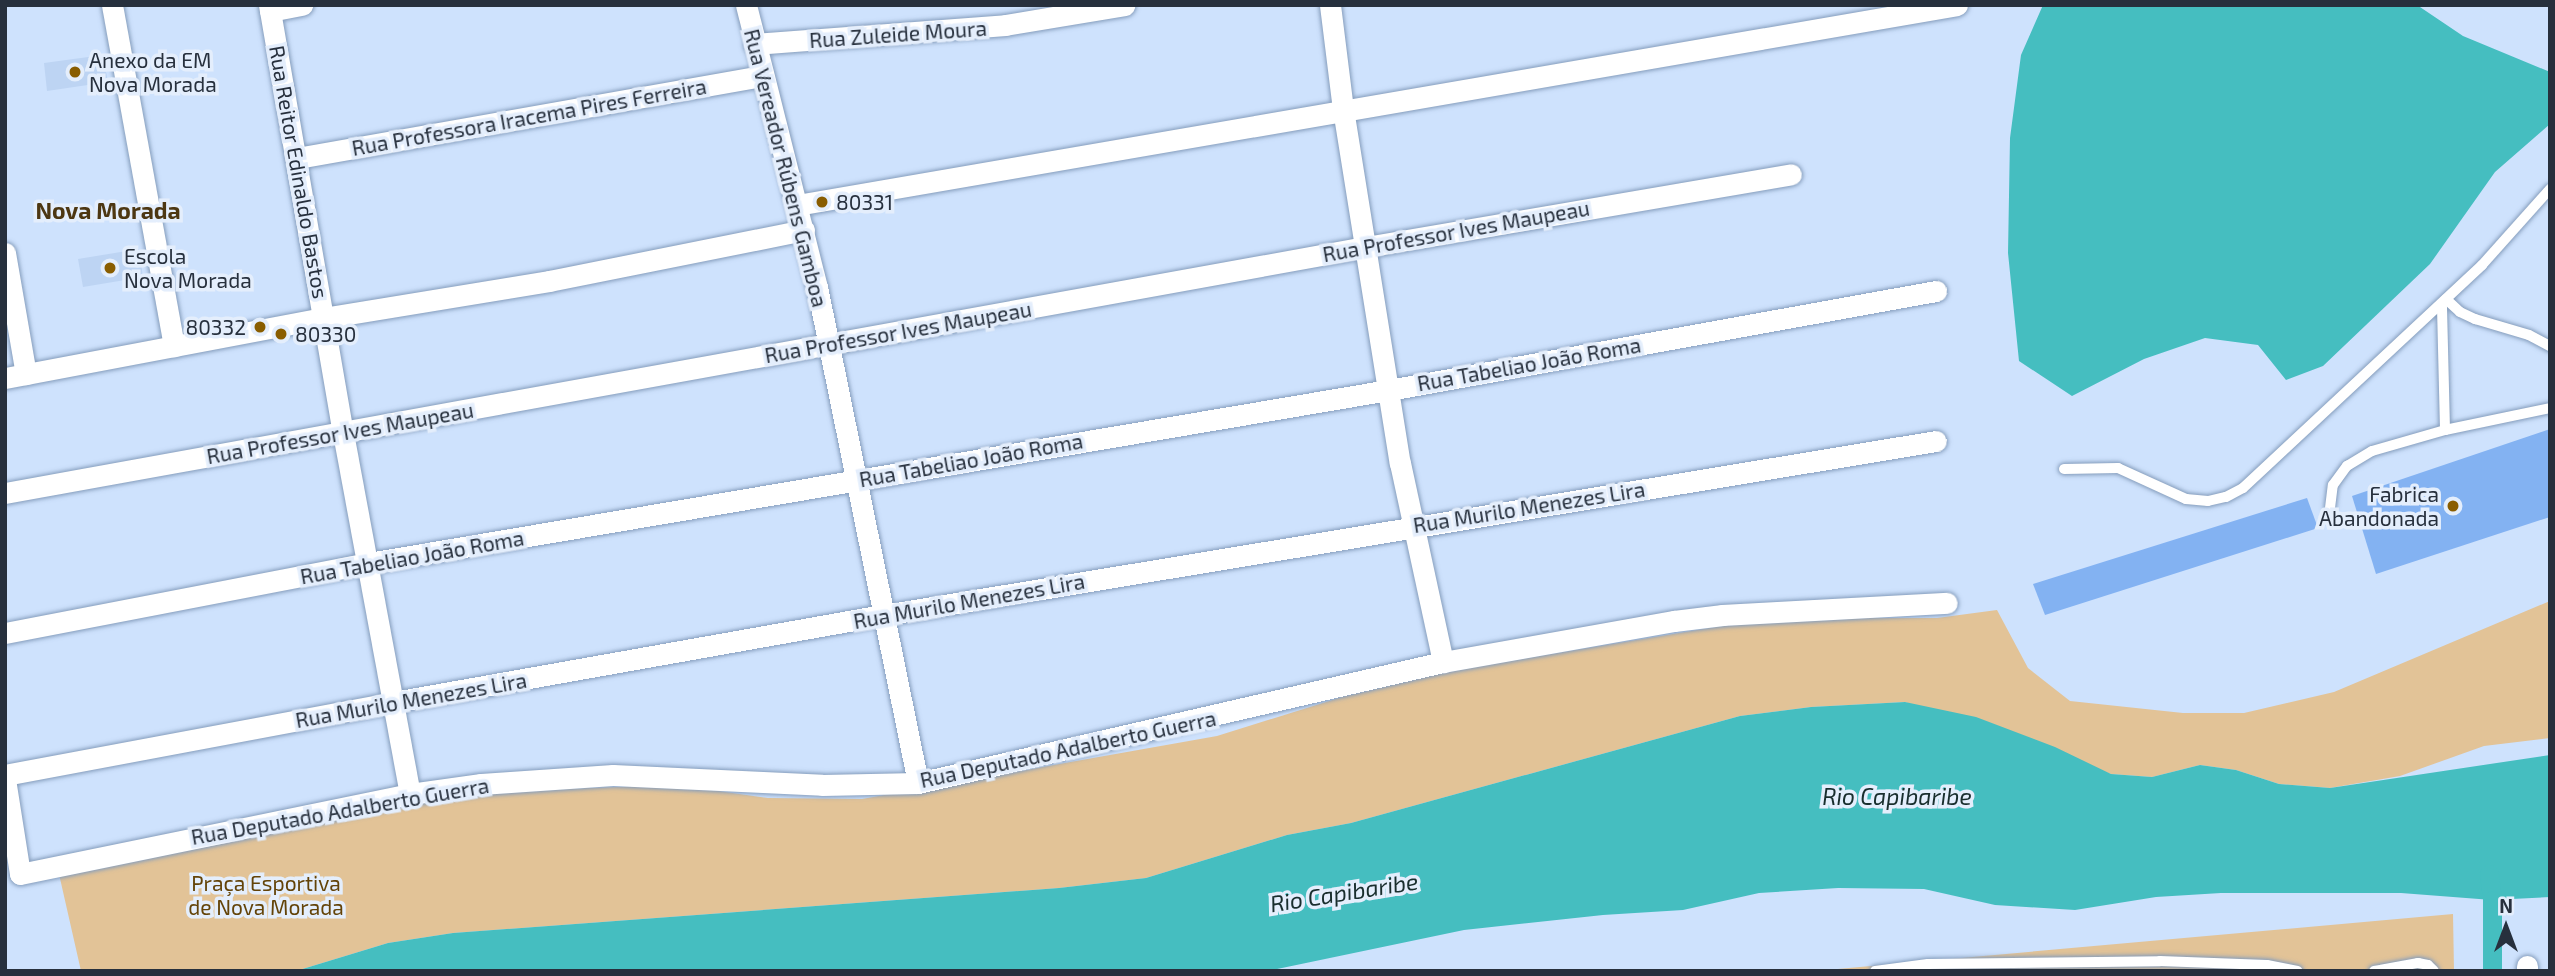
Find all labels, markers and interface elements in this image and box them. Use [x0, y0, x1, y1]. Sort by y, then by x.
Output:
street label: Rua Zuleide Moura [808, 15, 988, 53]
street label: Rua Vereador Rúbens Gamboa [739, 26, 833, 310]
street label: Rua Reitor Edinaldo Bastos [264, 43, 334, 301]
place label: Anexo da EM Nova Morada [89, 47, 217, 97]
marker: Anexo da EM Nova Morada [67, 64, 83, 80]
street label: Rua Professora Iracema Pires Ferreira [350, 73, 708, 161]
place label: 80331 [836, 189, 893, 215]
marker: 80331 [814, 194, 830, 210]
street label: Rua Professor Ives Maupeau [1320, 195, 1592, 267]
district label: Nova Morada [35, 196, 181, 224]
place label: Escola Nova Morada [124, 243, 252, 293]
marker: Escola Nova Morada [102, 260, 118, 276]
street label: Rua Professor Ives Maupeau [762, 296, 1034, 368]
place label: 80332 [185, 314, 246, 340]
marker: 80332 [252, 319, 268, 335]
place label: 80330 [295, 321, 356, 347]
marker: 80330 [273, 326, 289, 342]
street label: Rua Tabeliao João Roma [1415, 332, 1643, 396]
street label: Rua Professor Ives Maupeau [204, 397, 476, 469]
street label: Rua Tabeliao João Roma [857, 428, 1085, 492]
street label: Rua Murilo Menezes Lira [1411, 476, 1647, 538]
place label: Fabrica Abandonada [2319, 481, 2439, 531]
marker: Fabrica Abandonada [2445, 498, 2461, 514]
street label: Rua Tabeliao João Roma [298, 525, 526, 589]
street label: Rua Murilo Menezes Lira [851, 568, 1087, 634]
street label: Rua Murilo Menezes Lira [293, 667, 529, 733]
street label: Rua Deputado Adalberto Guerra [917, 705, 1219, 793]
street label: Rua Deputado Adalberto Guerra [189, 772, 491, 850]
water label: Rio Capibaribe [1822, 782, 1972, 810]
water label: Rio Capibaribe [1268, 867, 1420, 917]
park label: Praça Esportiva de Nova Morada [188, 870, 344, 920]
north arrow [2471, 892, 2541, 962]
text: N [2499, 894, 2513, 917]

